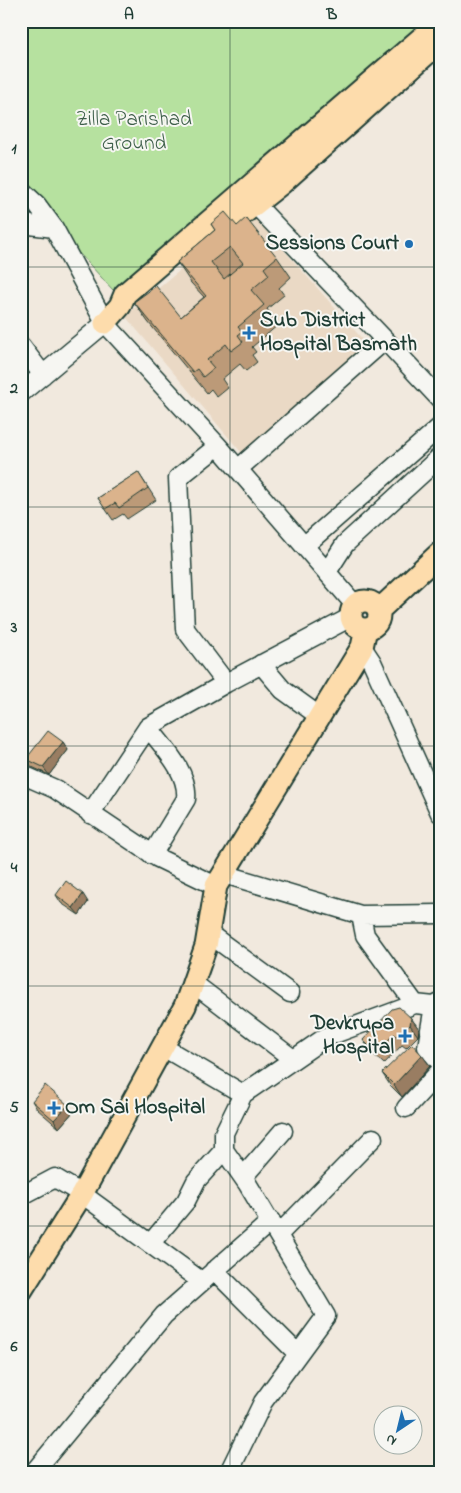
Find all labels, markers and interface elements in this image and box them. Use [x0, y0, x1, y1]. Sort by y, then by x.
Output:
text: A [124, 3, 134, 27]
text: B [326, 3, 338, 27]
park label: Zilla Parishad Ground [76, 105, 192, 159]
text: 1 [11, 137, 17, 161]
place label: Sessions Court [266, 229, 400, 259]
marker: Sessions Court [403, 238, 415, 250]
place label: Sub District Hospital Basmath [260, 306, 417, 360]
marker: Sub District Hospital Basmath [242, 326, 256, 340]
text: 2 [9, 377, 18, 401]
text: 3 [10, 616, 18, 640]
text: 4 [10, 856, 18, 880]
place label: Devkrupa Hospital [310, 1009, 394, 1063]
marker: Devkrupa Hospital [398, 1029, 412, 1043]
place label: Om Sai Hospital [65, 1093, 206, 1123]
text: 5 [9, 1096, 19, 1120]
marker: Om Sai Hospital [47, 1101, 61, 1115]
text: 6 [9, 1335, 18, 1359]
north arrow [374, 1406, 424, 1456]
text: N [382, 1428, 401, 1451]

